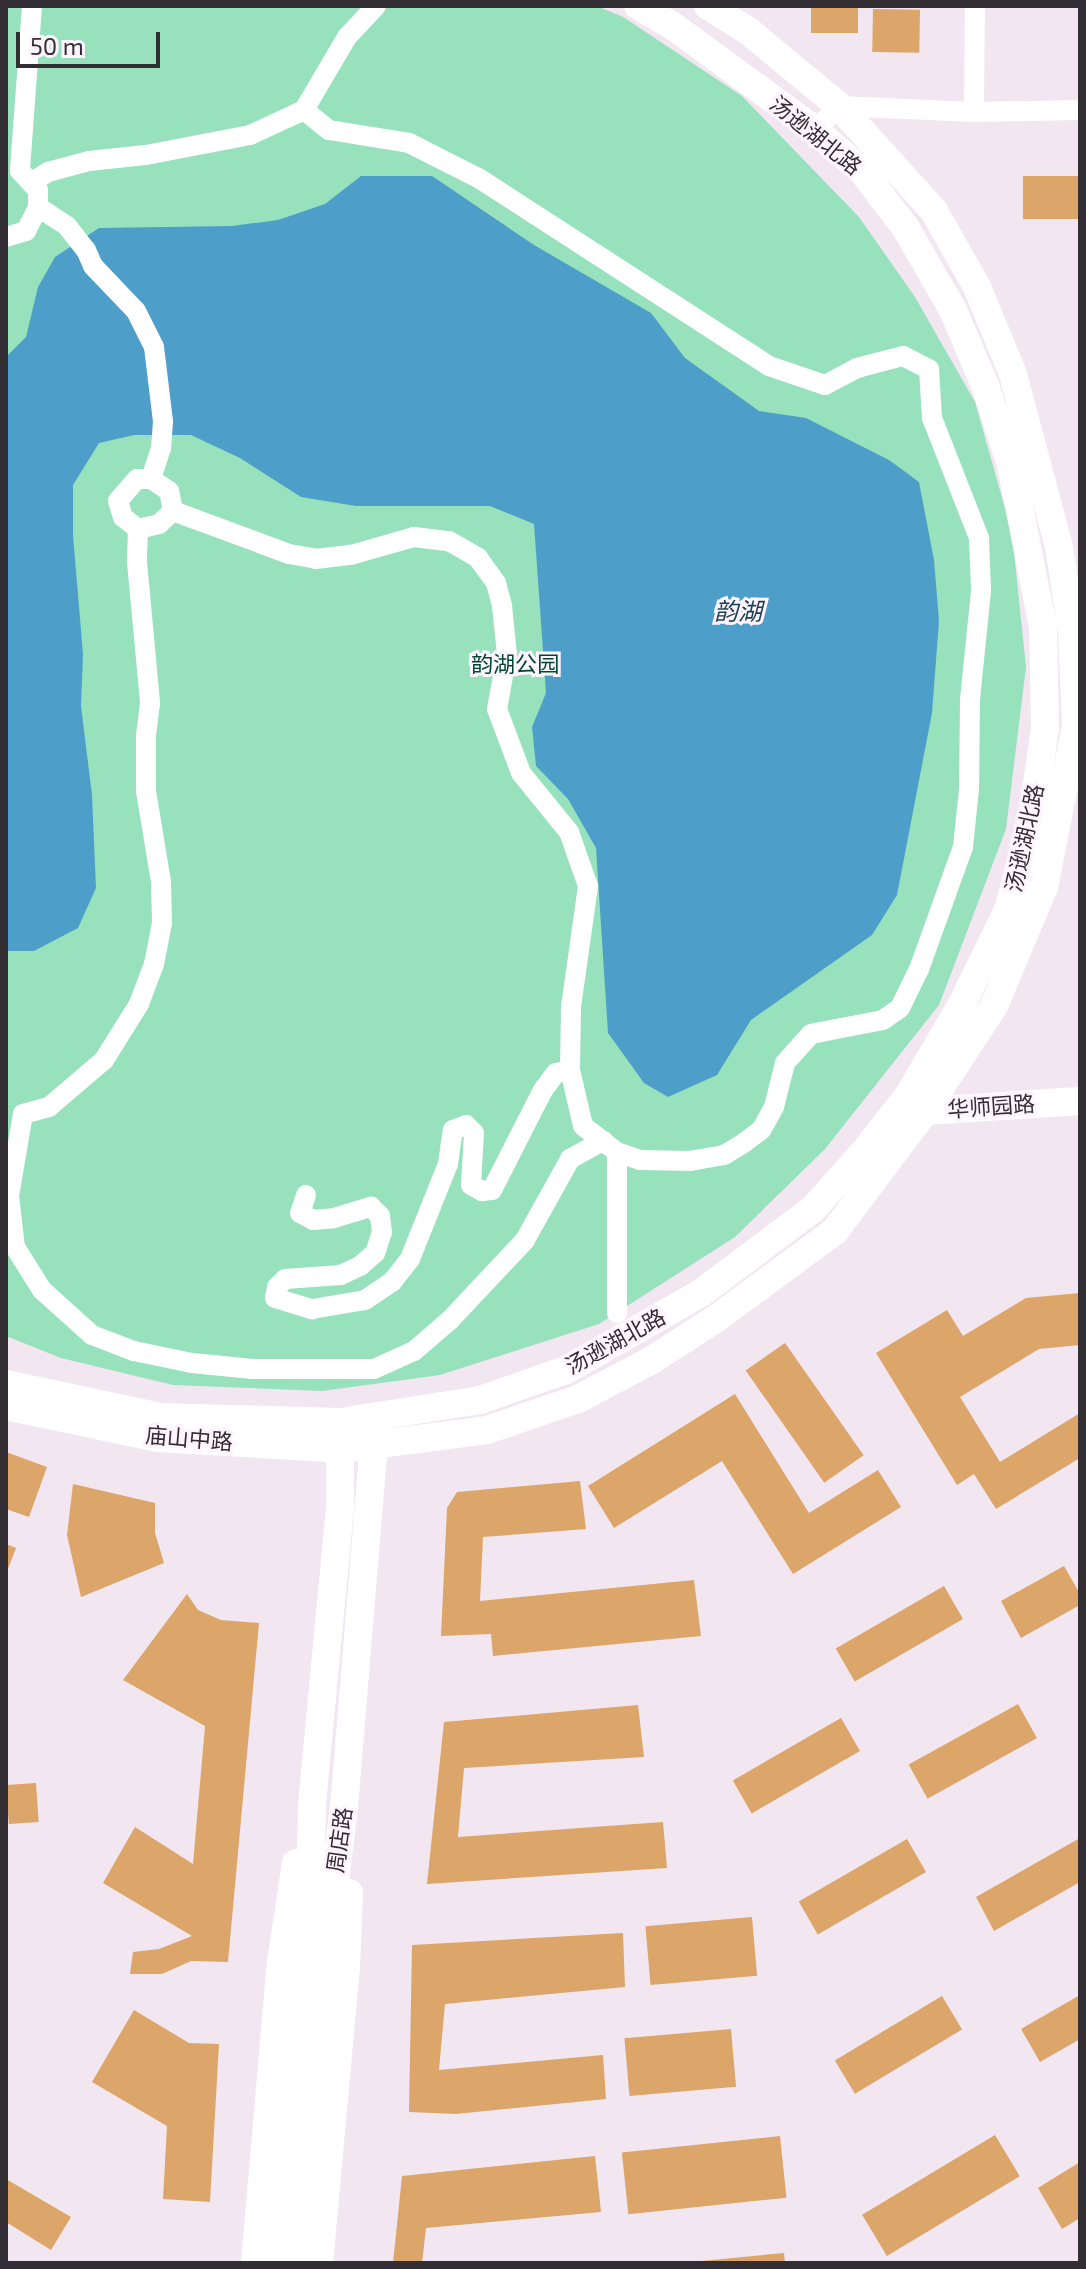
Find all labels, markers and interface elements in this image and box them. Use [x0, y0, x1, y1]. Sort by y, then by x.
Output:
scale bar [20, 16, 164, 66]
text: 50 m [30, 31, 84, 60]
street label: 汤逊湖北路 [765, 90, 867, 180]
water label: 韵湖 [714, 597, 762, 625]
park label: 韵湖公园 [471, 651, 559, 677]
street label: 汤逊湖北路 [1000, 781, 1048, 895]
street label: 华师园路 [946, 1090, 1036, 1122]
street label: 汤逊湖北路 [560, 1303, 670, 1379]
street label: 庙山中路 [144, 1421, 234, 1455]
street label: 周店路 [321, 1805, 357, 1875]

